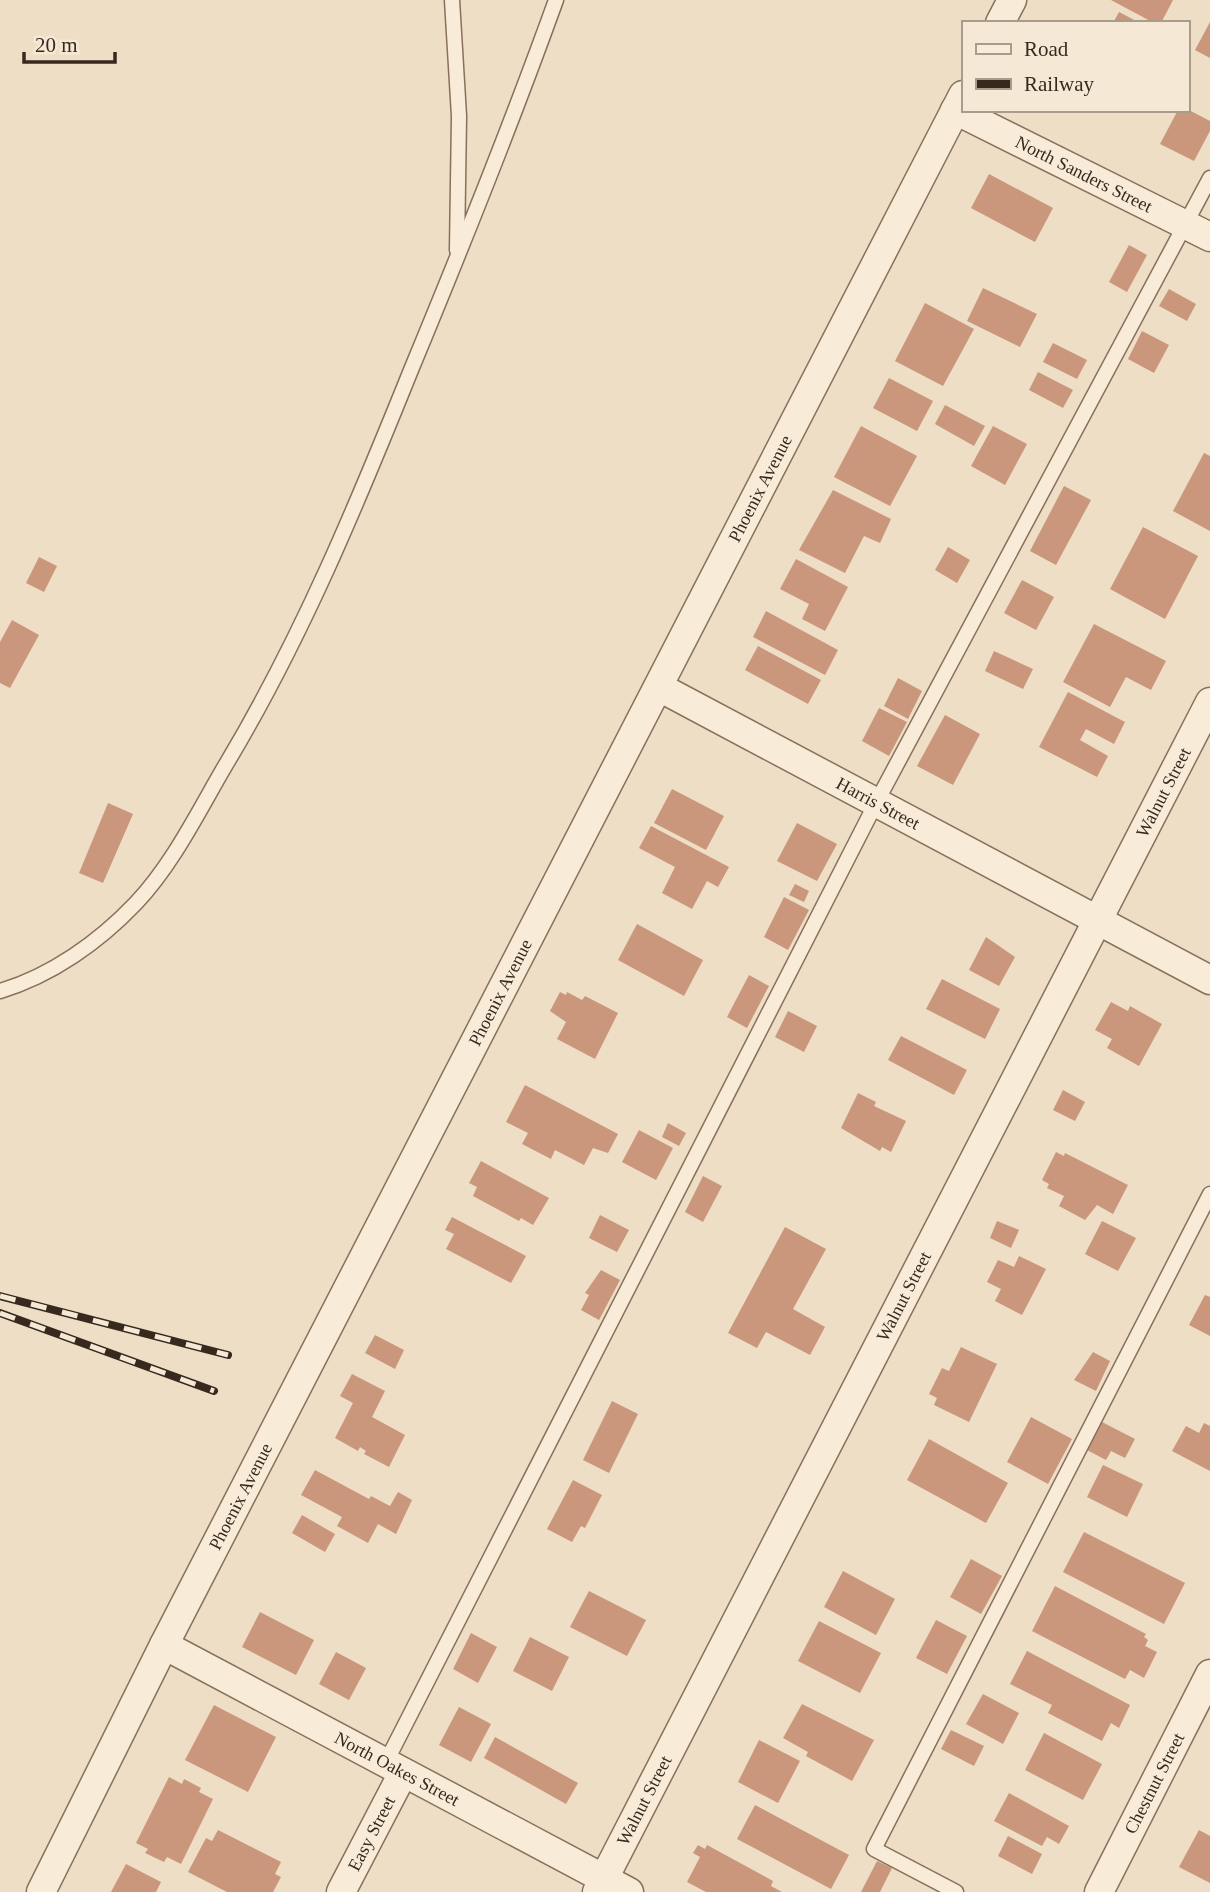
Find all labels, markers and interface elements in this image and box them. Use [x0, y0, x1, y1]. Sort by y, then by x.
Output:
scale bar [24, 21, 116, 65]
legend [962, 21, 1189, 112]
text: 20 m [35, 33, 78, 57]
text: Road [1024, 37, 1069, 61]
text: Railway [1024, 72, 1094, 96]
street label: North Sanders Street [1012, 132, 1156, 217]
street label: Phoenix Avenue [724, 432, 796, 545]
street label: Walnut Street [1132, 744, 1195, 841]
street label: Harris Street [833, 773, 923, 834]
street label: Phoenix Avenue [465, 936, 536, 1049]
street label: Walnut Street [872, 1248, 935, 1345]
street label: Phoenix Avenue [205, 1440, 276, 1553]
street label: North Oakes Street [331, 1728, 463, 1810]
street label: Chestnut Street [1120, 1729, 1188, 1837]
street label: Walnut Street [613, 1752, 676, 1849]
street label: Easy Street [344, 1793, 399, 1874]

